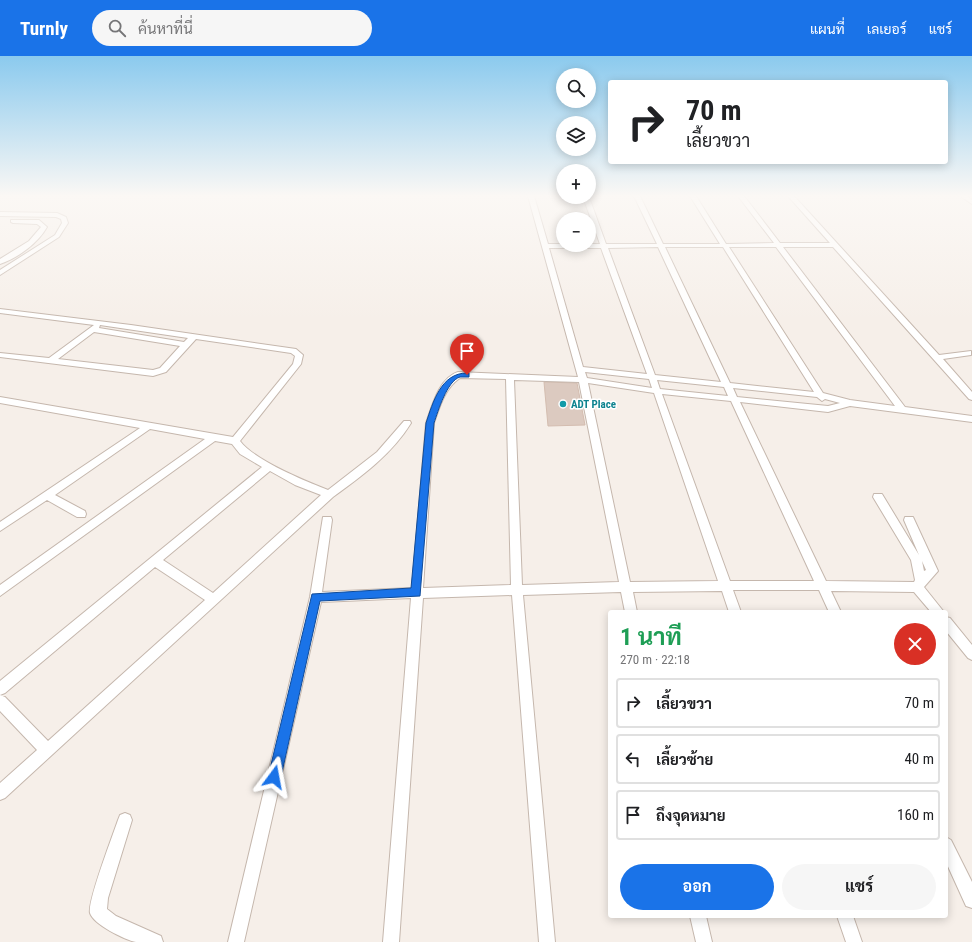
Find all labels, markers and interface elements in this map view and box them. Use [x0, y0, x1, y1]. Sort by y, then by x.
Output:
search box [92, 10, 372, 46]
text: Turnly [20, 17, 68, 40]
icon: search [106, 17, 128, 39]
text: ค้นหาที่นี่ [138, 20, 193, 38]
text: แผนที่ [810, 21, 845, 37]
text: เลเยอร์ [867, 21, 907, 37]
text: แชร์ [929, 21, 952, 37]
map controls [556, 68, 596, 252]
button: search [556, 68, 596, 108]
text: 70 m [686, 94, 742, 127]
icon: right [620, 96, 672, 148]
button: layers [556, 116, 596, 156]
text: เลี้ยวขวา [686, 130, 750, 151]
button: + [556, 164, 596, 204]
button: − [556, 212, 596, 252]
pin [450, 334, 484, 375]
icon: arrive [456, 340, 478, 362]
place label: ADT Place [571, 398, 616, 411]
marker: ADT Place [558, 399, 568, 409]
text: 1 นาที [620, 623, 682, 651]
button: close [894, 623, 936, 665]
text: 270 m · 22:18 [620, 652, 690, 667]
icon: right [622, 692, 644, 714]
text: 70 m [904, 694, 934, 712]
text: เลี้ยวขวา [656, 695, 712, 713]
icon: left [622, 748, 644, 770]
text: 40 m [904, 750, 934, 768]
text: เลี้ยวซ้าย [656, 751, 713, 769]
position arrow [253, 756, 295, 798]
icon: arrive [622, 804, 644, 826]
text: 160 m [897, 806, 934, 824]
text: ถึงจุดหมาย [656, 807, 726, 825]
button: ออก [620, 864, 774, 910]
button: แชร์ [782, 864, 936, 910]

